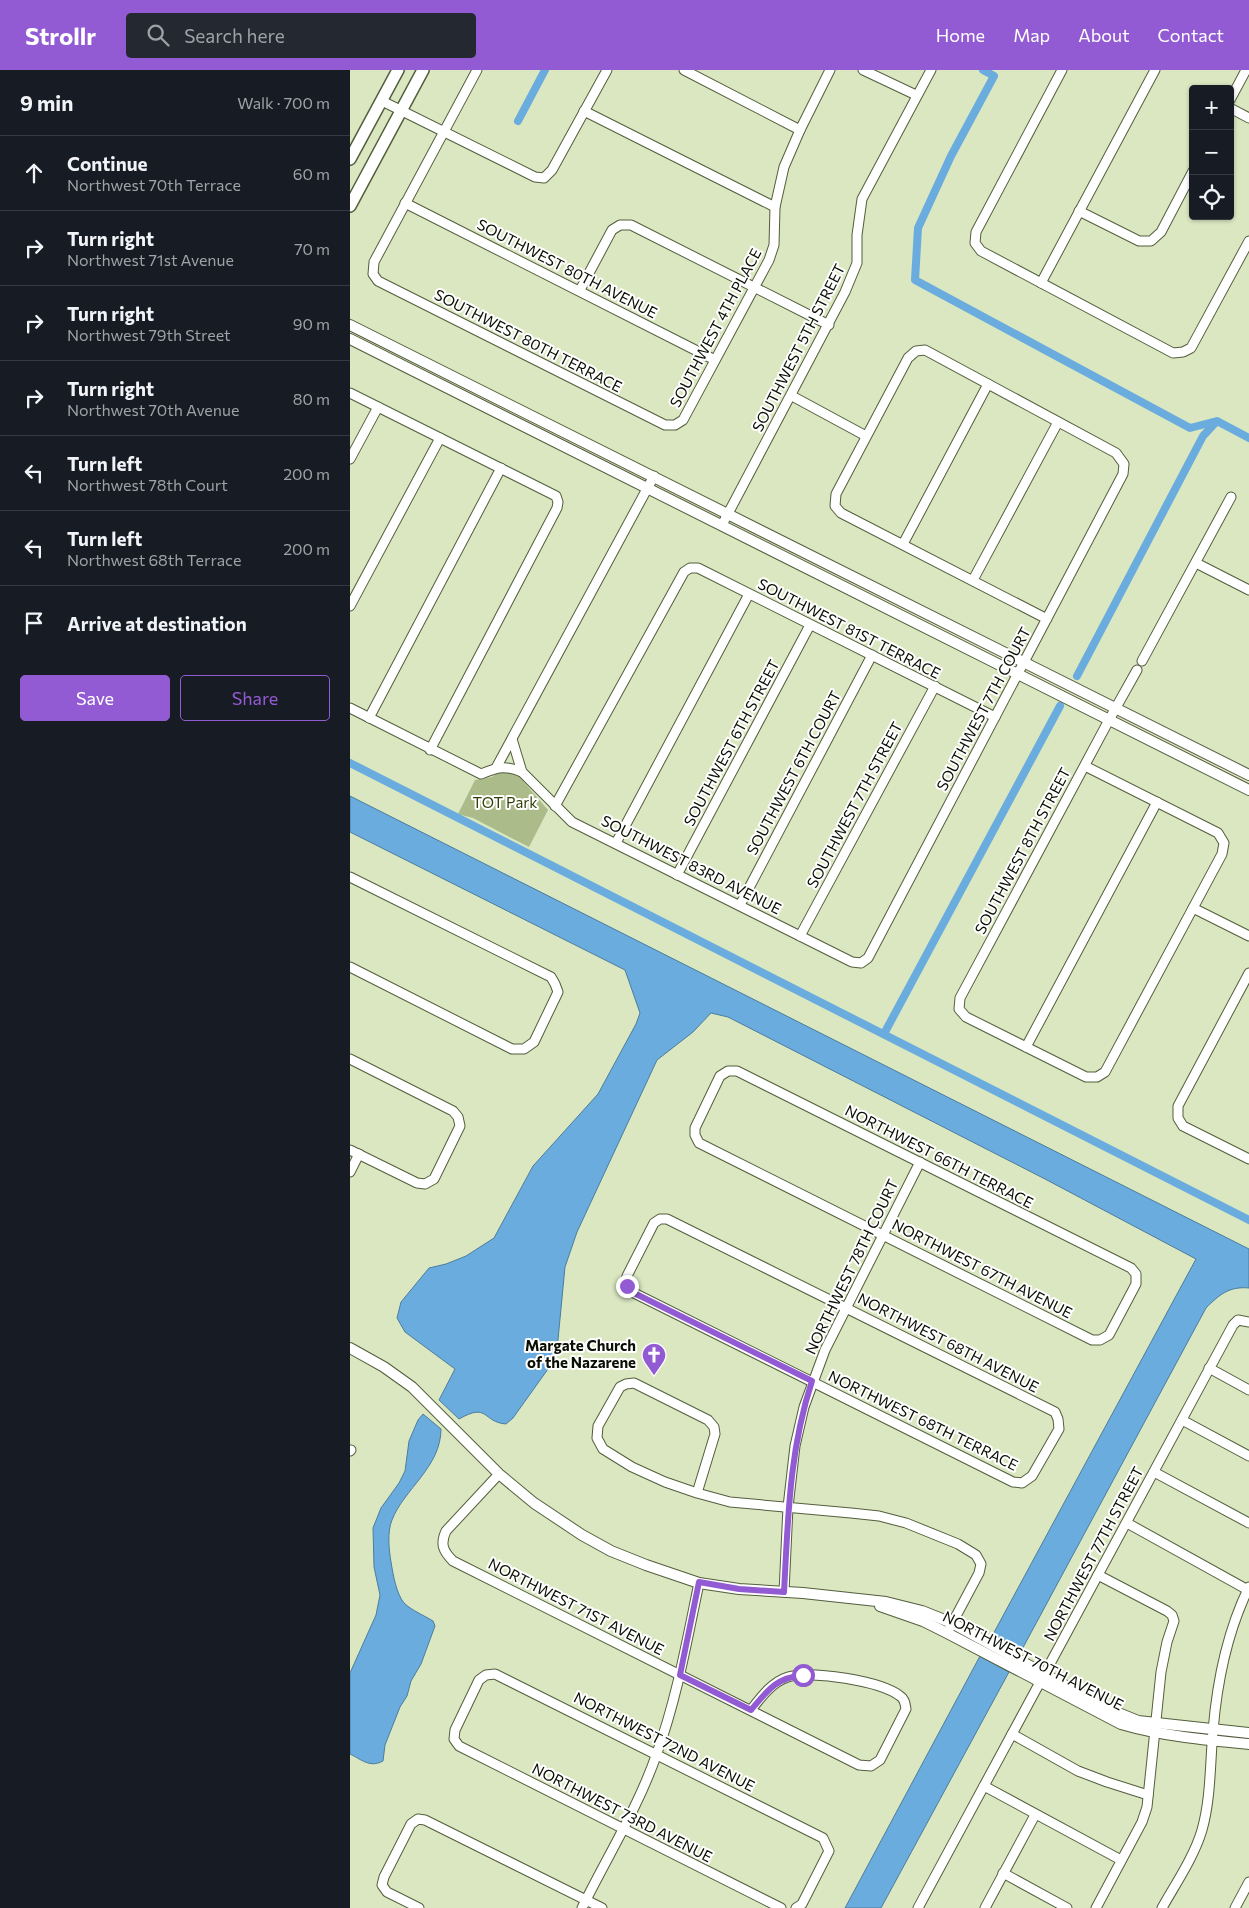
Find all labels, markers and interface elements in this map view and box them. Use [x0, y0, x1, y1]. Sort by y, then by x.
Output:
search box [126, 13, 476, 58]
text: Strollr [25, 21, 96, 50]
icon: search [144, 21, 172, 49]
text: Search here [184, 24, 285, 47]
text: Home [936, 24, 985, 46]
text: Map [1013, 24, 1050, 46]
text: About [1078, 24, 1130, 46]
text: Contact [1158, 24, 1224, 46]
map controls [1189, 85, 1234, 220]
button: + [1189, 85, 1234, 130]
text: 9 min [20, 90, 73, 115]
text: Walk · 700 m [237, 93, 330, 112]
button: − [1189, 130, 1234, 175]
text: Continue [67, 152, 147, 175]
icon: ahead [20, 159, 48, 187]
text: 60 m [293, 164, 330, 183]
text: Northwest 70th Terrace [67, 175, 241, 194]
button: locate [1189, 175, 1234, 220]
street label: SOUTHWEST 80TH AVENUE [474, 215, 661, 322]
text: Turn right [67, 227, 154, 250]
icon: right [20, 234, 48, 262]
text: 70 m [294, 239, 330, 258]
street label: SOUTHWEST 4TH PLACE [666, 245, 765, 410]
text: Northwest 71st Avenue [67, 250, 234, 269]
street label: SOUTHWEST 5TH STREET [748, 260, 848, 434]
street label: SOUTHWEST 80TH TERRACE [432, 285, 625, 395]
text: Turn right [67, 302, 154, 325]
icon: right [20, 309, 48, 337]
text: 90 m [293, 314, 330, 333]
text: Northwest 79th Street [67, 325, 231, 344]
text: Turn right [67, 377, 154, 400]
icon: right [20, 384, 48, 412]
text: 80 m [293, 389, 330, 408]
text: Northwest 70th Avenue [67, 400, 239, 419]
text: Turn left [67, 452, 142, 475]
icon: left [20, 459, 48, 487]
text: 200 m [283, 464, 330, 483]
text: Northwest 78th Court [67, 475, 228, 494]
text: Turn left [67, 527, 142, 550]
icon: left [20, 534, 48, 562]
text: 200 m [283, 539, 330, 558]
text: Northwest 68th Terrace [67, 550, 241, 569]
street label: SOUTHWEST 81ST TERRACE [755, 574, 944, 682]
icon: arrive [20, 609, 48, 637]
text: Arrive at destination [67, 612, 247, 635]
street label: SOUTHWEST 7TH COURT [932, 623, 1034, 793]
street label: SOUTHWEST 6TH STREET [679, 656, 783, 829]
button: Save [20, 675, 170, 721]
button: Share [180, 675, 330, 721]
street label: SOUTHWEST 6TH COURT [742, 687, 844, 858]
street label: SOUTHWEST 7TH STREET [803, 718, 906, 891]
street label: SOUTHWEST 8TH STREET [970, 764, 1074, 937]
park label: TOT Park [473, 793, 537, 811]
street label: SOUTHWEST 83RD AVENUE [599, 811, 784, 917]
street label: NORTHWEST 66TH TERRACE [842, 1101, 1037, 1212]
street label: NORTHWEST 78TH COURT [801, 1176, 902, 1357]
street label: NORTHWEST 67TH AVENUE [889, 1215, 1076, 1322]
route end [616, 1275, 639, 1298]
street label: NORTHWEST 68TH AVENUE [855, 1289, 1042, 1396]
place label: Margate Church of the Nazarene [525, 1336, 636, 1371]
church icon: Margate Church of the Nazarene [641, 1342, 667, 1376]
street label: NORTHWEST 68TH TERRACE [826, 1366, 1021, 1474]
street label: NORTHWEST 77TH STREET [1039, 1463, 1147, 1644]
street label: NORTHWEST 71ST AVENUE [486, 1554, 667, 1658]
street label: NORTHWEST 70TH AVENUE [940, 1607, 1127, 1714]
route start [792, 1664, 815, 1687]
street label: NORTHWEST 72ND AVENUE [571, 1688, 758, 1795]
street label: NORTHWEST 73RD AVENUE [529, 1759, 716, 1865]

